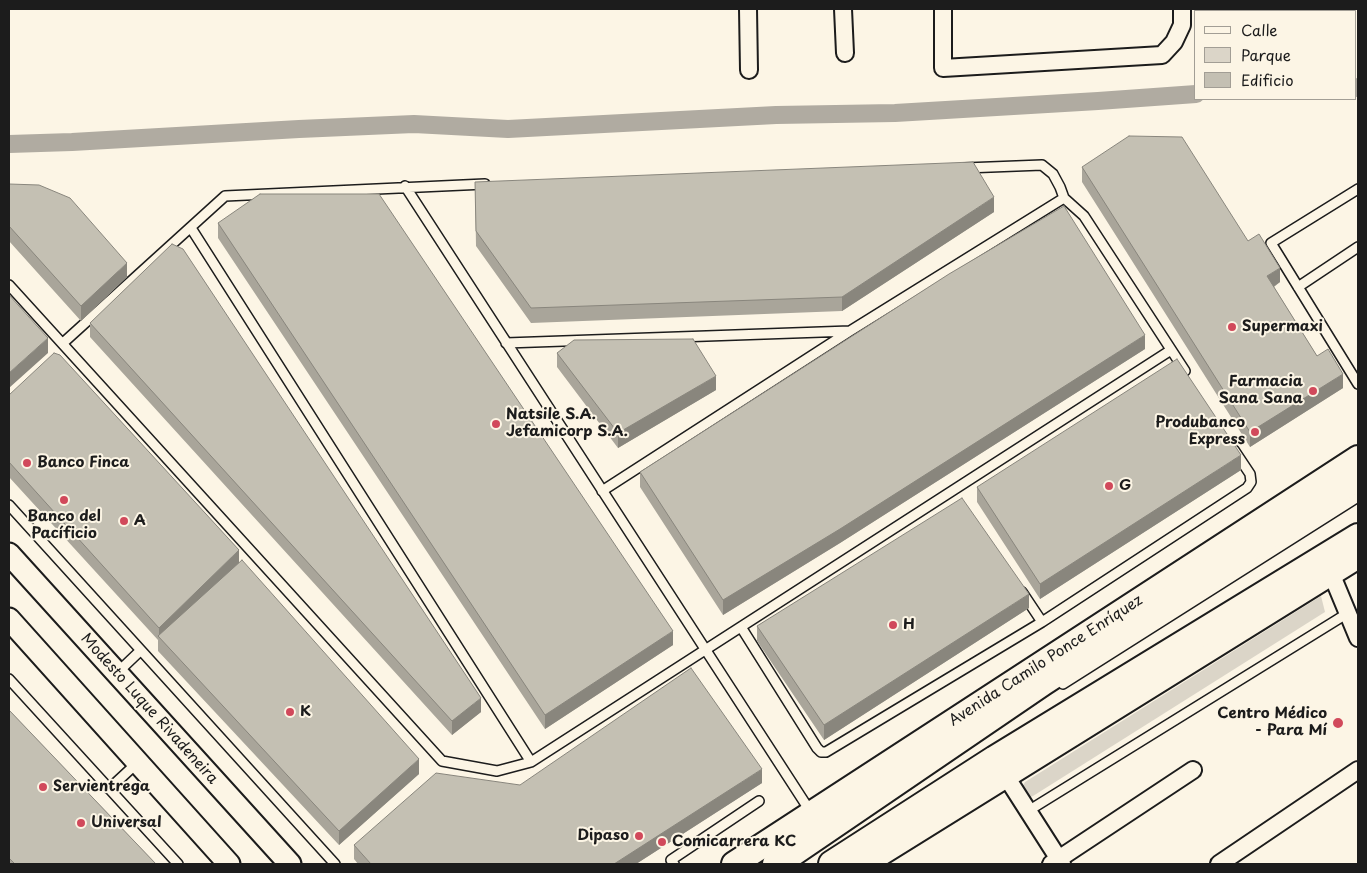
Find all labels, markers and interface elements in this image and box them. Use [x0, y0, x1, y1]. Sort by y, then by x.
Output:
legend [1194, 10, 1357, 100]
text: Calle [1241, 18, 1278, 41]
text: Parque [1241, 43, 1291, 66]
text: Edificio [1241, 68, 1294, 91]
place label: Supermaxi [1242, 318, 1323, 336]
marker: Supermaxi [1226, 321, 1238, 333]
place label: Farmacia Sana Sana [1219, 373, 1303, 408]
marker: Farmacia Sana Sana [1307, 385, 1319, 397]
place label: Natsile S.A. Jefamicorp S.A. [506, 406, 628, 441]
place label: Produbanco Express [1155, 414, 1245, 449]
marker: Natsile S.A. Jefamicorp S.A. [490, 418, 502, 430]
marker: Produbanco Express [1249, 426, 1261, 438]
place label: Banco Finca [37, 454, 130, 472]
marker: Banco Finca [21, 457, 33, 469]
place label: G [1119, 477, 1131, 495]
marker: G [1103, 480, 1115, 492]
marker: Banco del Pacíficio [58, 494, 70, 506]
place label: Banco del Pacíficio [27, 508, 101, 543]
place label: A [134, 512, 146, 530]
marker: A [118, 515, 130, 527]
street label: Avenida Camilo Ponce Enríquez [946, 592, 1146, 730]
place label: H [903, 616, 915, 634]
marker: H [887, 619, 899, 631]
street label: Modesto Luque Rivadeneira [77, 630, 221, 788]
place label: K [300, 703, 311, 721]
place label: Centro Médico - Para Mí [1217, 705, 1327, 740]
marker: K [284, 706, 296, 718]
marker: Centro Médico - Para Mí [1331, 716, 1345, 730]
place label: Servientrega [53, 778, 150, 796]
marker: Servientrega [37, 781, 49, 793]
place label: Universal [91, 814, 162, 832]
marker: Universal [75, 817, 87, 829]
place label: Dipaso [578, 827, 629, 845]
marker: Dipaso [633, 830, 645, 842]
place label: Comicarrera KC [672, 833, 796, 851]
marker: Comicarrera KC [656, 836, 668, 848]

